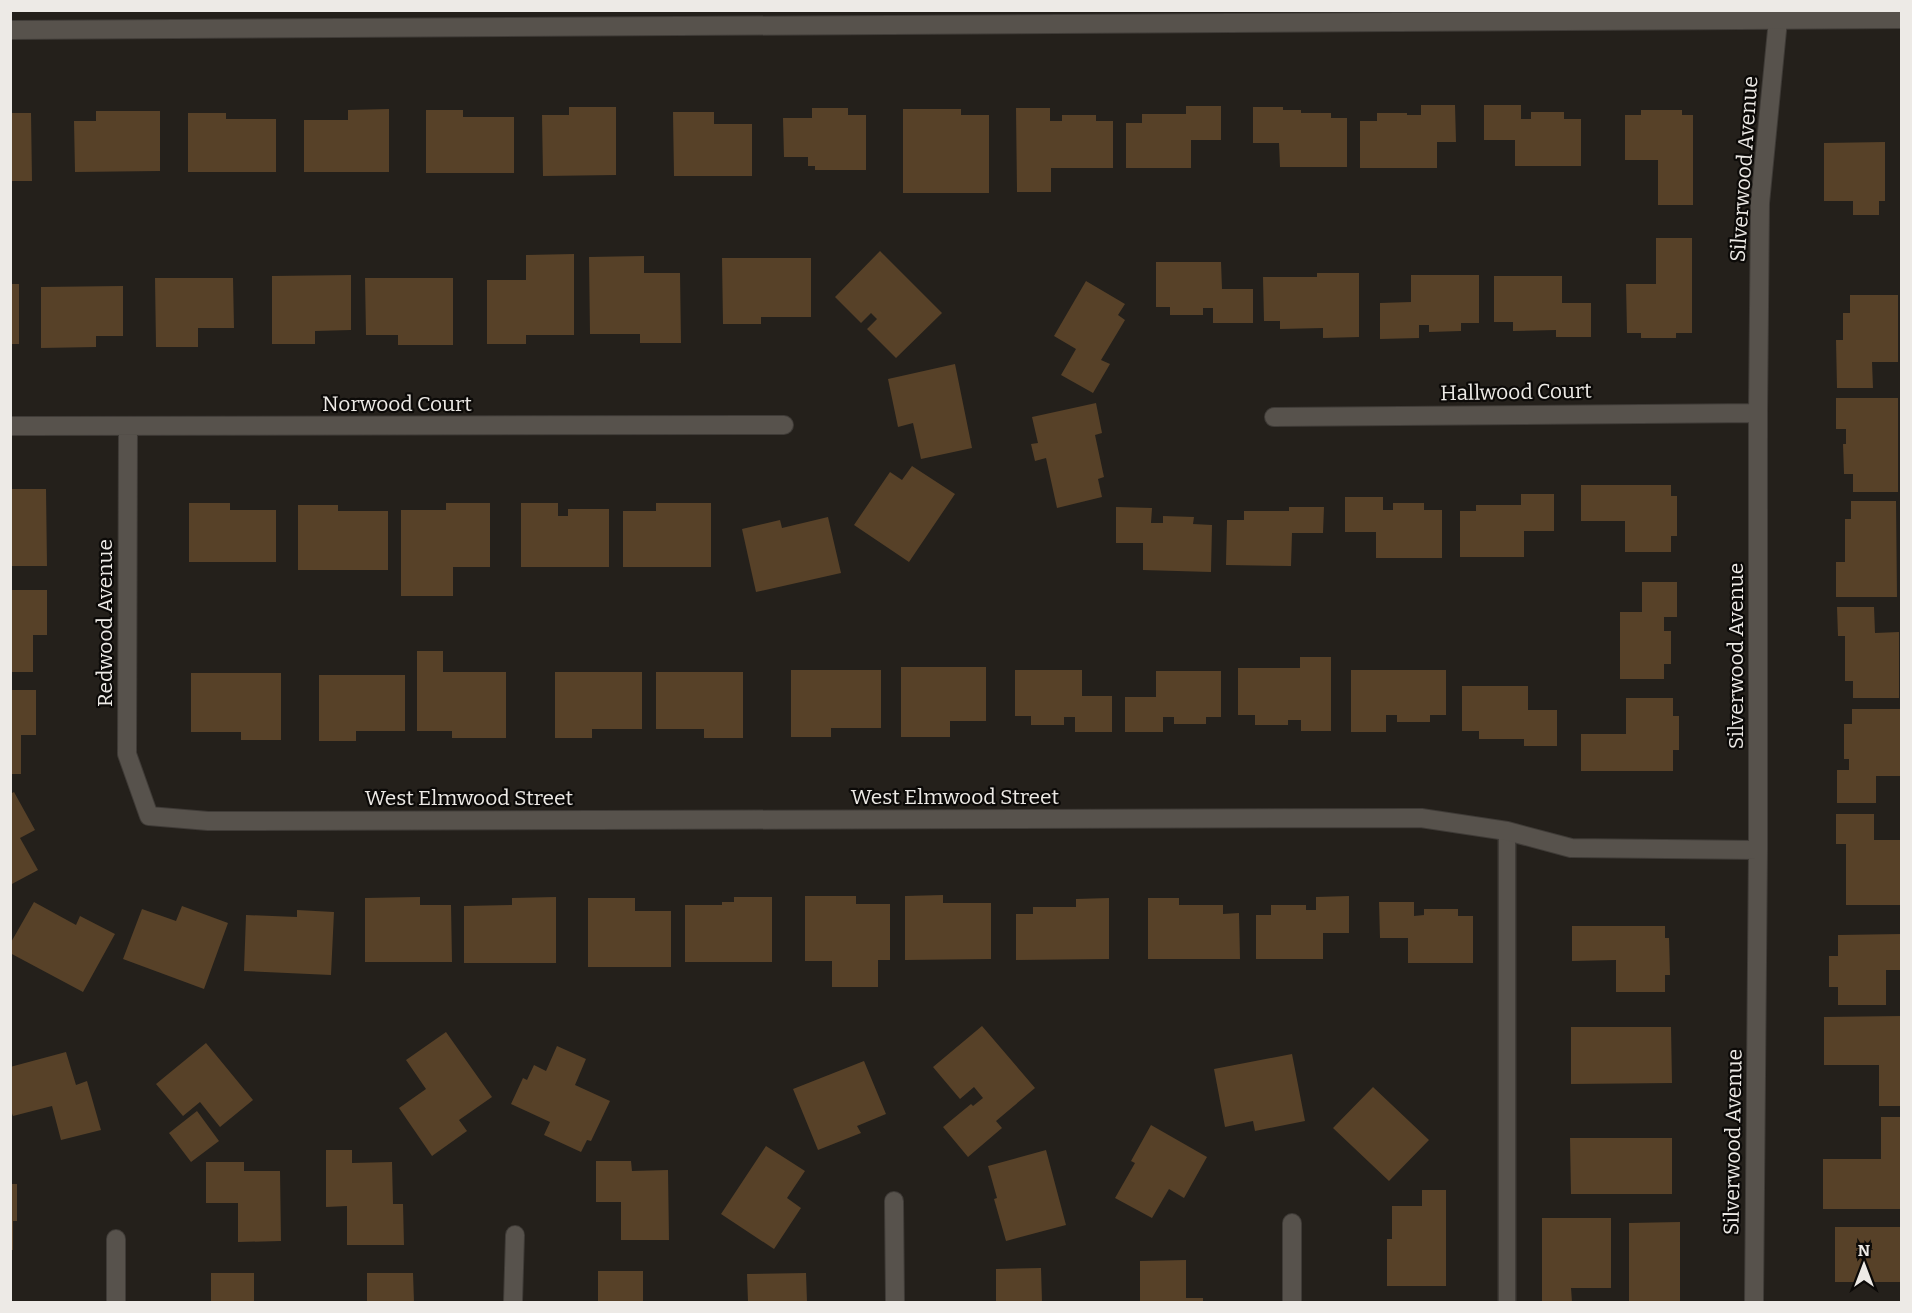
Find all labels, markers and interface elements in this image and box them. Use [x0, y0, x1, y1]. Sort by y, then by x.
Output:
street label: Silverwood Avenue [1725, 75, 1763, 263]
street label: Hallwood Court [1440, 378, 1592, 406]
street label: Norwood Court [322, 391, 472, 417]
street label: Redwood Avenue [92, 539, 118, 707]
street label: Silverwood Avenue [1723, 563, 1749, 749]
street label: West Elmwood Street [851, 784, 1060, 810]
street label: West Elmwood Street [365, 785, 574, 811]
street label: Silverwood Avenue [1718, 1049, 1748, 1235]
north arrow [1834, 1235, 1894, 1295]
text: N [1858, 1241, 1870, 1260]

